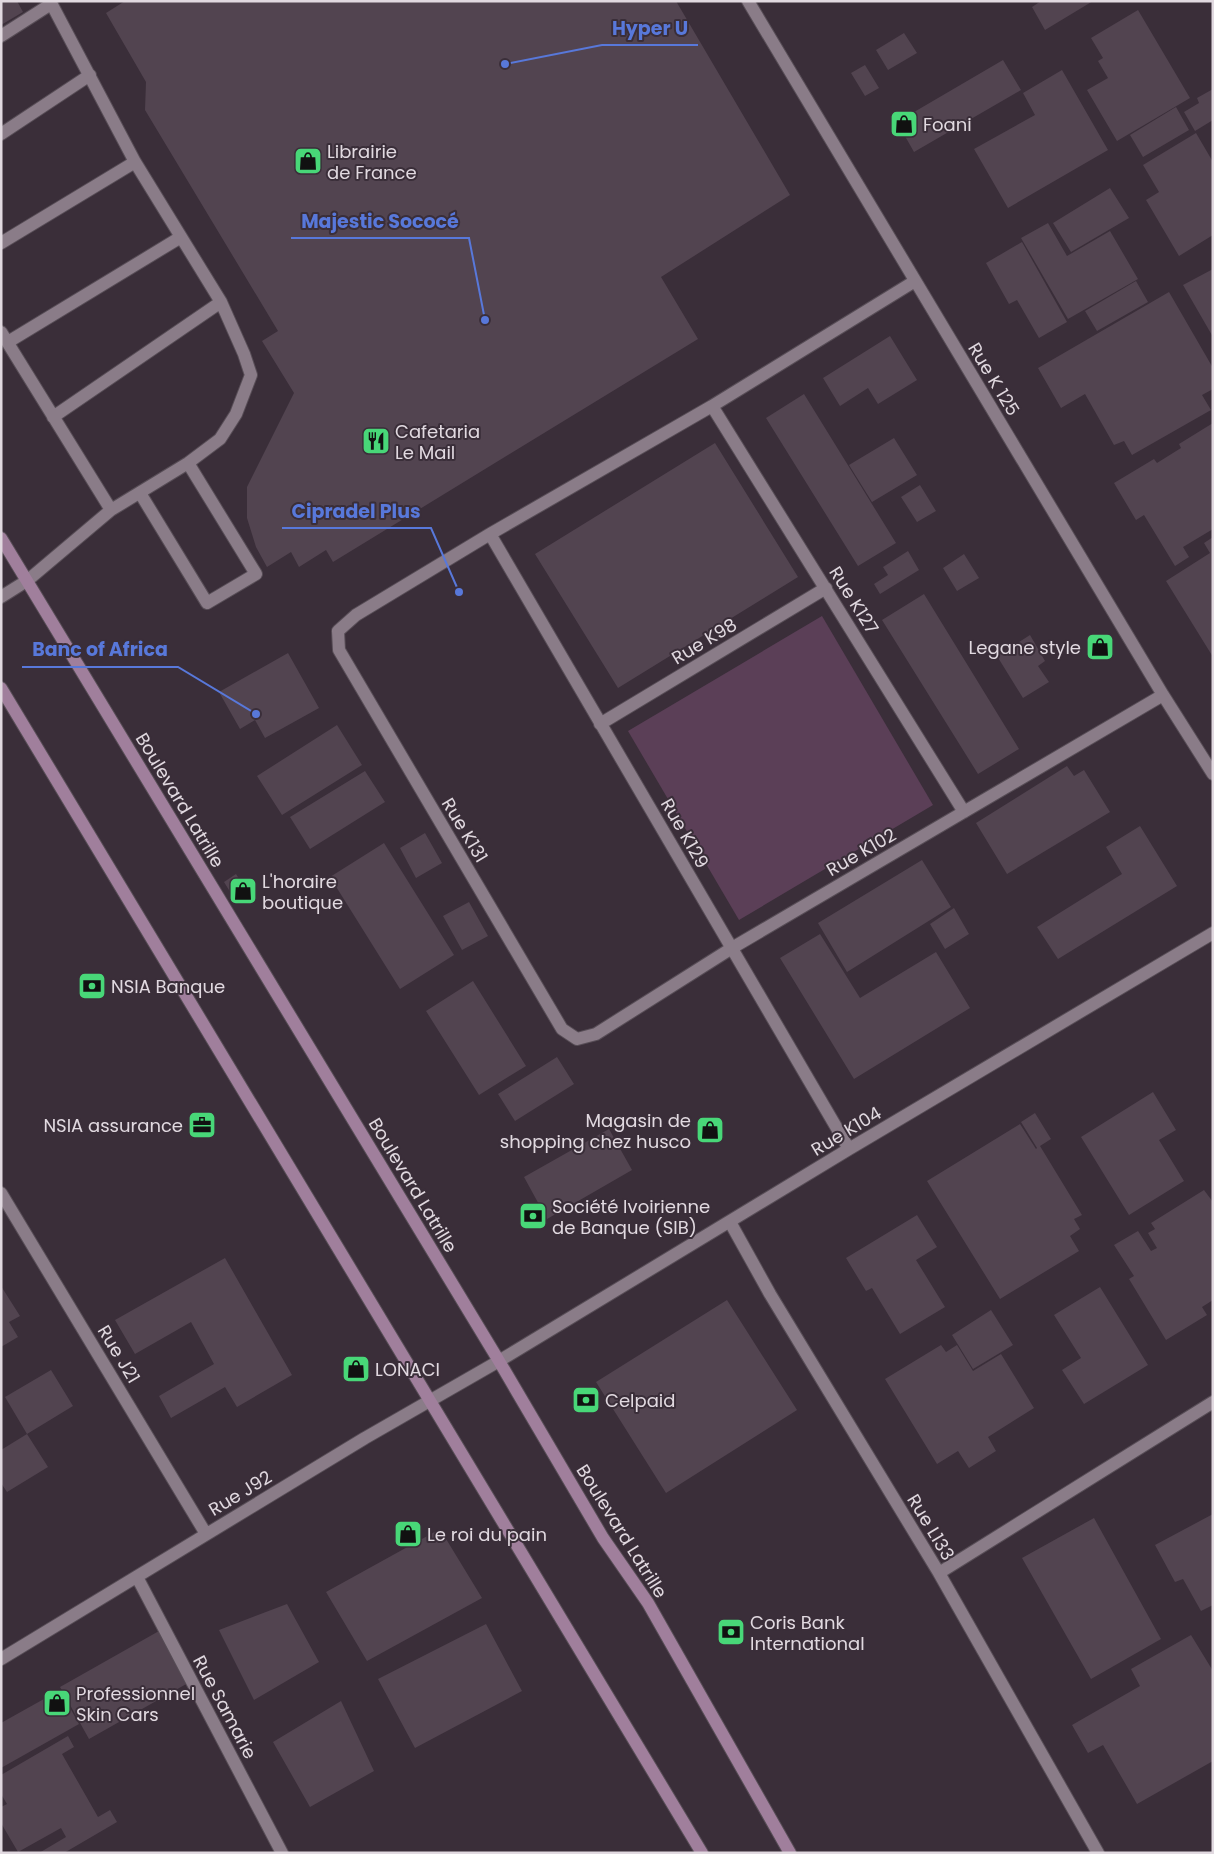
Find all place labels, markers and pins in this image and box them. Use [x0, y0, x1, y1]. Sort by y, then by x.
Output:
callout: Hyper U [602, 11, 698, 45]
shop icon: Foani [889, 109, 919, 139]
place label: Foani [923, 112, 972, 137]
place label: Librairie de France [327, 139, 417, 185]
shop icon: Librairie de France [293, 146, 323, 176]
callout: Majestic Sococé [291, 204, 469, 238]
place label: Cafetaria Le Mail [395, 419, 480, 465]
restaurant icon: Cafetaria Le Mail [361, 426, 391, 456]
callout: Cipradel Plus [282, 494, 431, 528]
shop icon: Legane style [1085, 632, 1115, 662]
callout: Banc of Africa [22, 633, 178, 667]
place label: Legane style [969, 635, 1081, 660]
place label: L'horaire boutique [262, 869, 343, 915]
shop icon: L'horaire boutique [228, 876, 258, 906]
bank icon: NSIA Banque [77, 971, 107, 1001]
place label: NSIA Banque [111, 974, 225, 999]
place label: Magasin de shopping chez husco [500, 1108, 691, 1154]
office icon: NSIA assurance [187, 1110, 217, 1140]
place label: NSIA assurance [43, 1113, 183, 1138]
shop icon: Magasin de shopping chez husco [695, 1115, 725, 1145]
place label: Société Ivoirienne de Banque (SIB) [552, 1194, 710, 1240]
bank icon: Société Ivoirienne de Banque (SIB) [518, 1201, 548, 1231]
shop icon: LONACI [341, 1354, 371, 1384]
place label: LONACI [375, 1357, 440, 1382]
bank icon: Celpaid [571, 1385, 601, 1415]
place label: Celpaid [605, 1388, 675, 1413]
shop icon: Le roi du pain [393, 1519, 423, 1549]
place label: Le roi du pain [427, 1522, 547, 1547]
place label: Coris Bank International [750, 1610, 865, 1656]
bank icon: Coris Bank International [716, 1617, 746, 1647]
place label: Professionnel Skin Cars [76, 1681, 195, 1727]
shop icon: Professionnel Skin Cars [42, 1688, 72, 1718]

